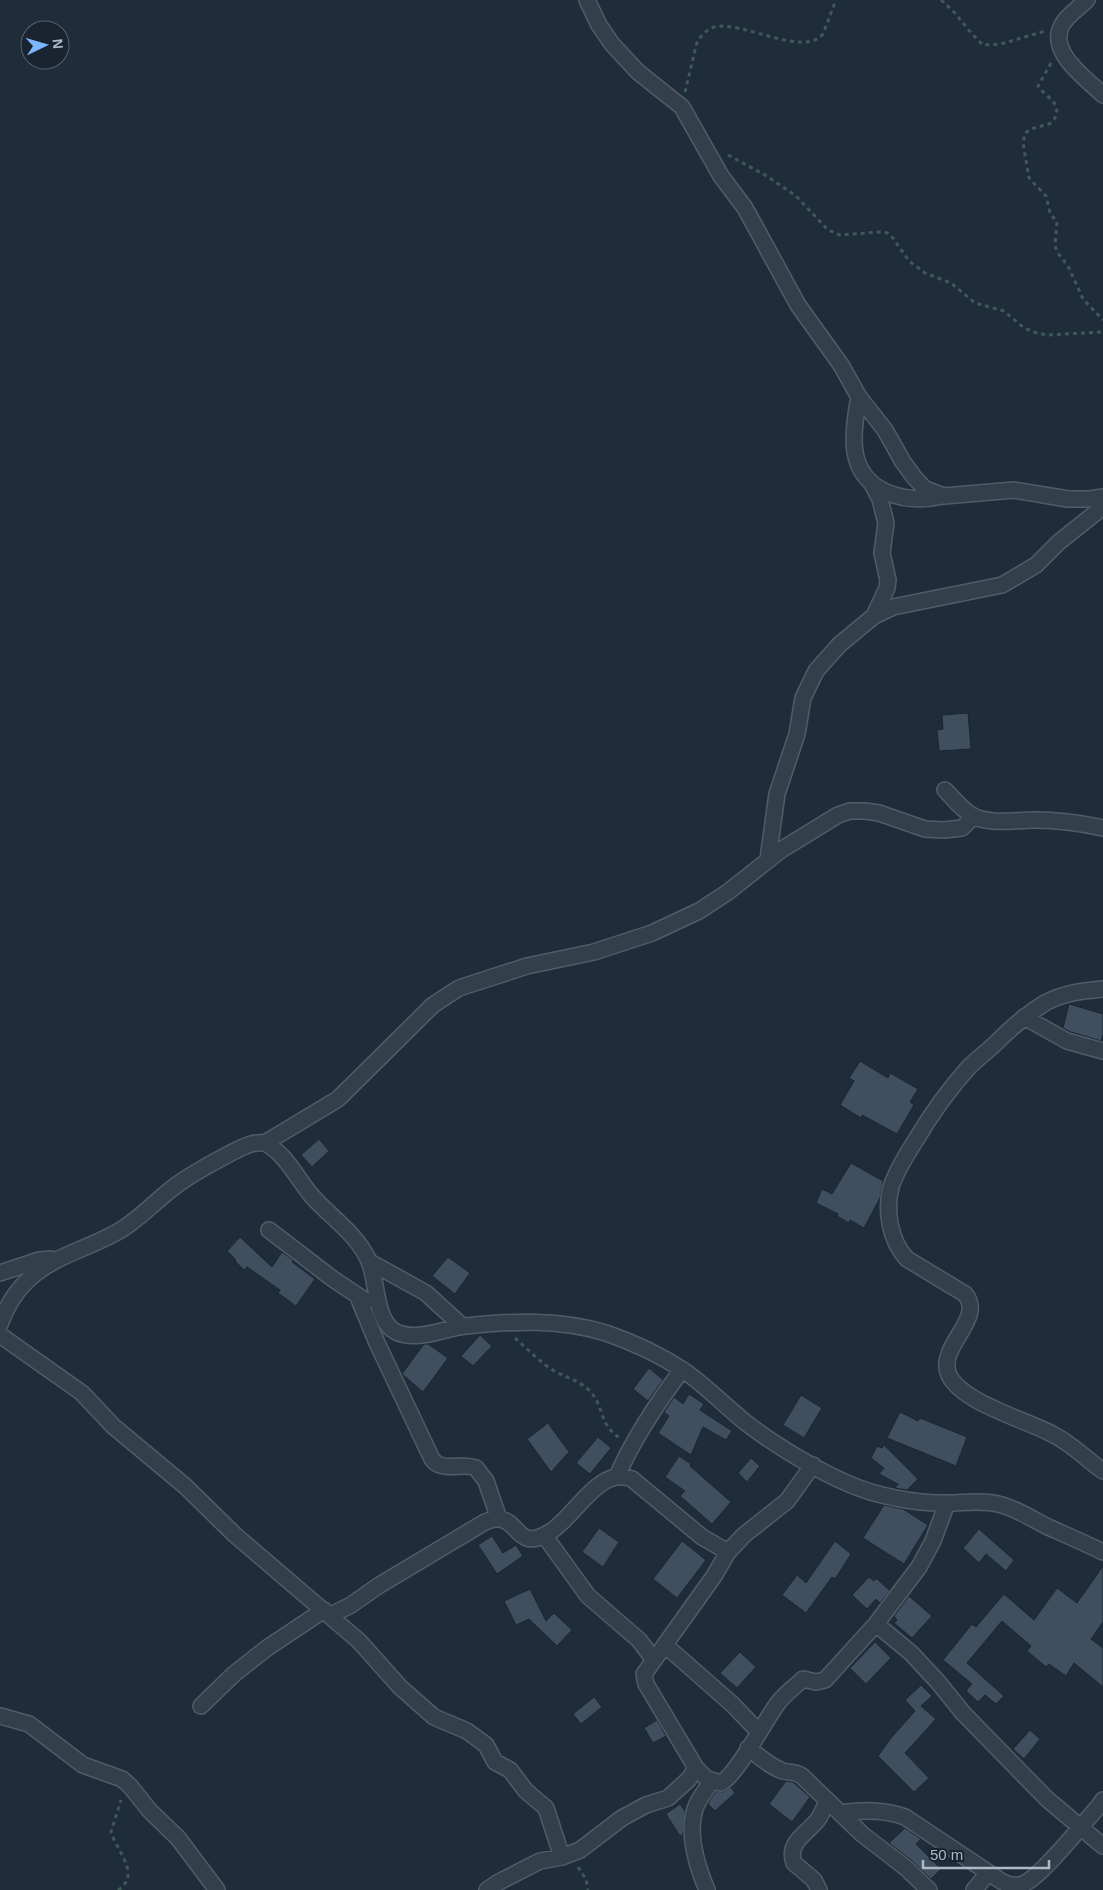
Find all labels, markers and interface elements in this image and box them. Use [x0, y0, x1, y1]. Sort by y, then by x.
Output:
north arrow [20, 20, 70, 70]
text: N [50, 38, 66, 50]
scale bar [923, 1838, 1049, 1870]
text: 50 m [930, 1846, 963, 1863]

